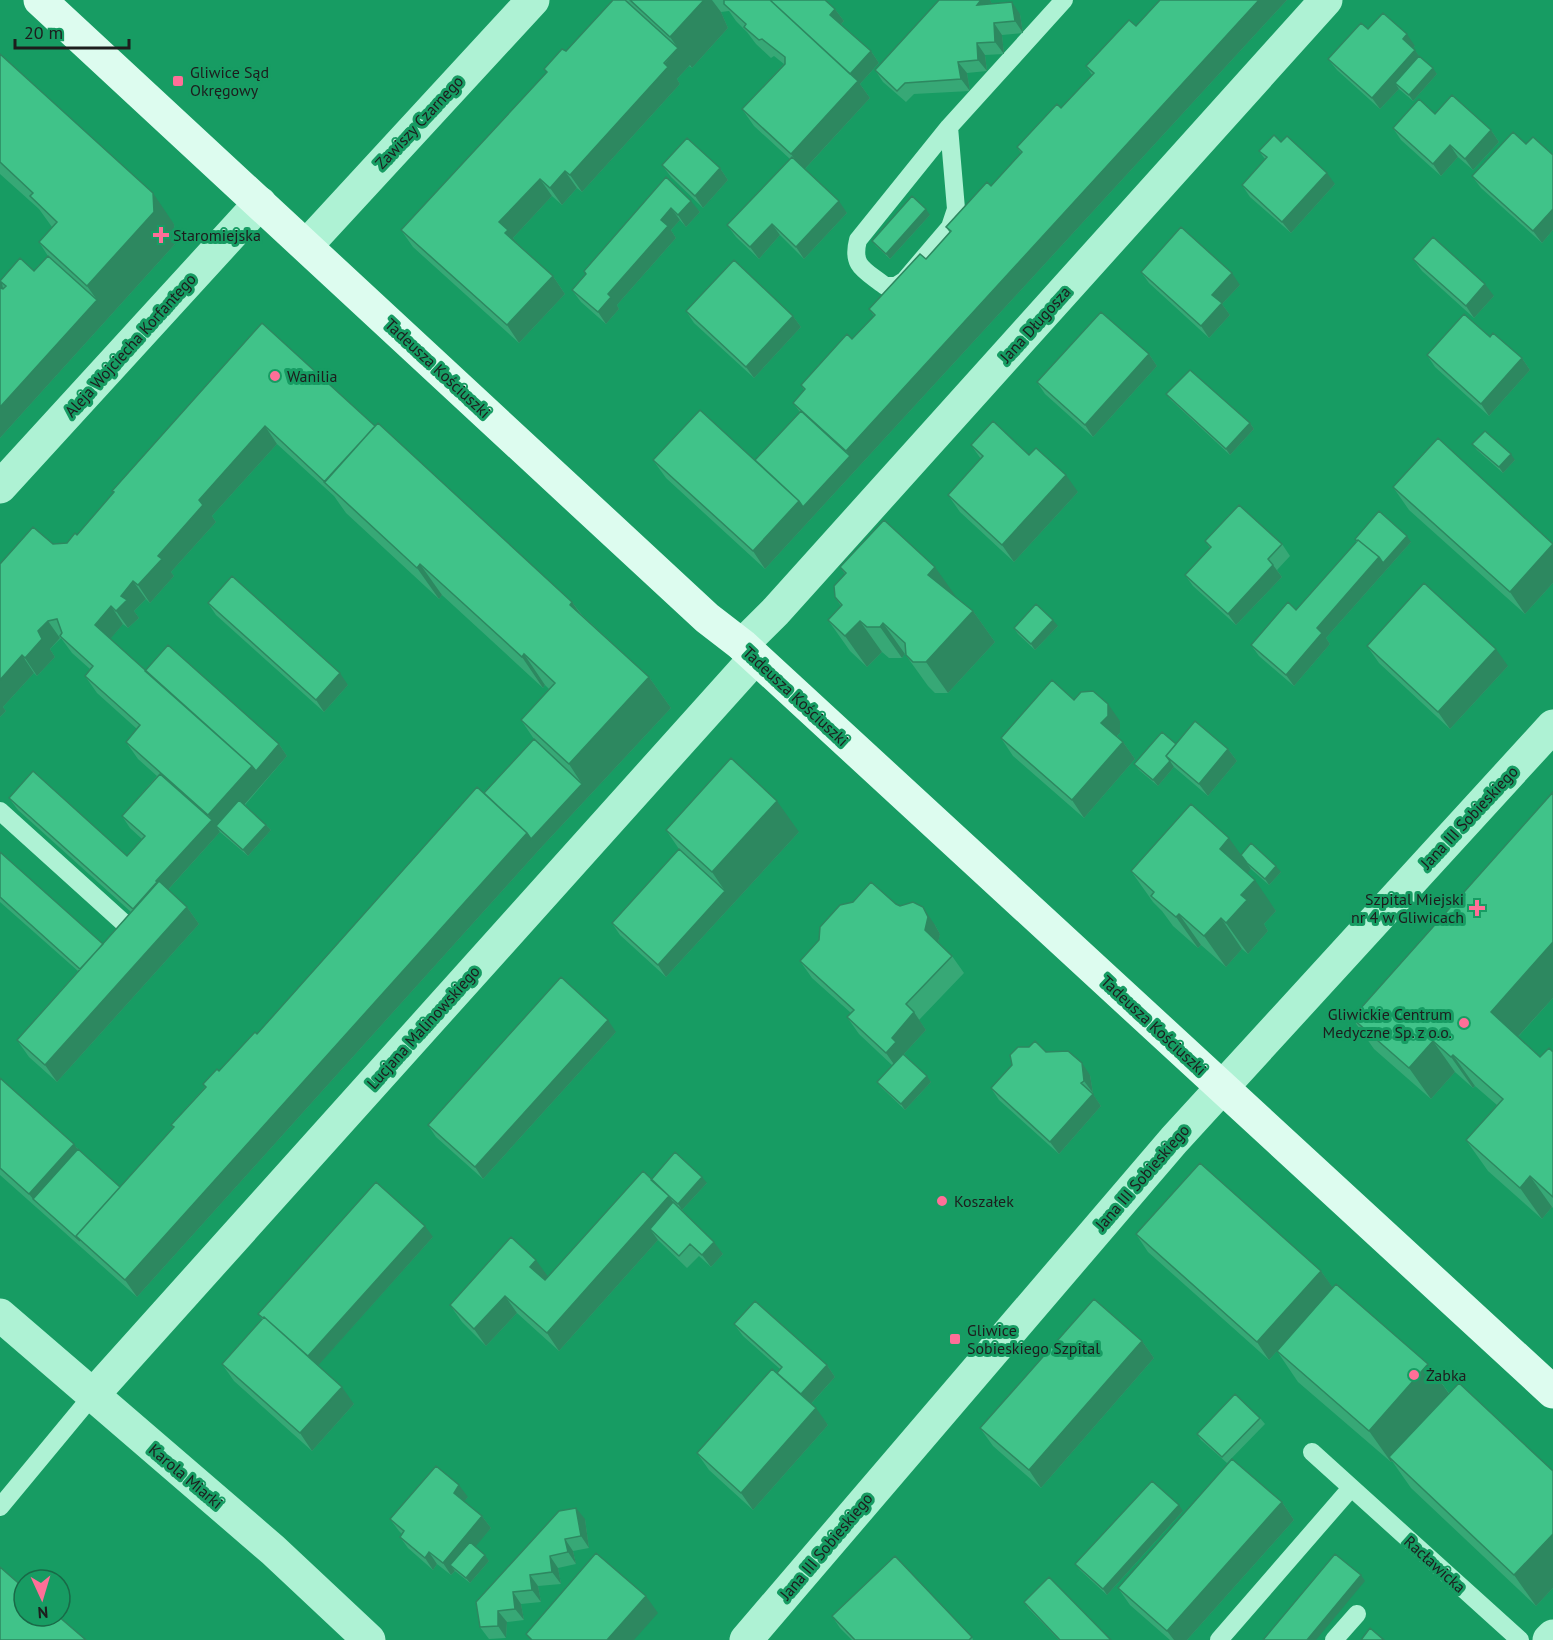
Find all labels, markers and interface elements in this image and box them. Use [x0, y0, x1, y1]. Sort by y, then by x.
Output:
scale bar [15, 12, 129, 50]
text: 20 m [24, 21, 63, 44]
place label: Gliwice Sąd Okręgowy [190, 62, 269, 100]
street label: Zawiszy Czarnego [371, 71, 467, 173]
marker: Gliwice Sąd Okręgowy [171, 74, 185, 88]
place label: Staromiejska [173, 225, 261, 245]
marker: Staromiejska [154, 228, 168, 242]
street label: Aleja Wojciecha Korfantego [60, 269, 200, 421]
street label: Jana Długosza [995, 282, 1075, 367]
street label: Tadeusza Kościuszki [381, 314, 495, 422]
place label: Wanilia [287, 366, 337, 386]
marker: Wanilia [268, 369, 282, 383]
street label: Tadeusza Kościuszki [739, 642, 853, 750]
street label: Jana III Sobieskiego [1415, 761, 1522, 873]
place label: Szpital Miejski nr 4 w Gliwicach [1351, 889, 1464, 927]
marker: Szpital Miejski nr 4 w Gliwicach [1468, 899, 1486, 917]
street label: Lucjana Malinowskiego [362, 961, 484, 1093]
street label: Tadeusza Kościuszki [1097, 971, 1211, 1079]
place label: Gliwickie Centrum Medyczne Sp. z o.o. [1323, 1004, 1452, 1042]
marker: Gliwickie Centrum Medyczne Sp. z o.o. [1457, 1016, 1471, 1030]
street label: Jana III Sobieskiego [1090, 1120, 1193, 1235]
place label: Koszałek [954, 1191, 1014, 1211]
marker: Koszałek [935, 1194, 949, 1208]
place label: Gliwice Sobieskiego Szpital [967, 1320, 1100, 1358]
marker: Gliwice Sobieskiego Szpital [948, 1332, 962, 1346]
place label: Żabka [1426, 1365, 1467, 1385]
marker: Żabka [1407, 1368, 1421, 1382]
street label: Karola Miarki [145, 1439, 227, 1513]
street label: Jana III Sobieskiego [775, 1488, 877, 1604]
street label: Racławicka [1400, 1531, 1470, 1597]
north arrow [12, 1568, 72, 1628]
text: N [37, 1603, 49, 1623]

